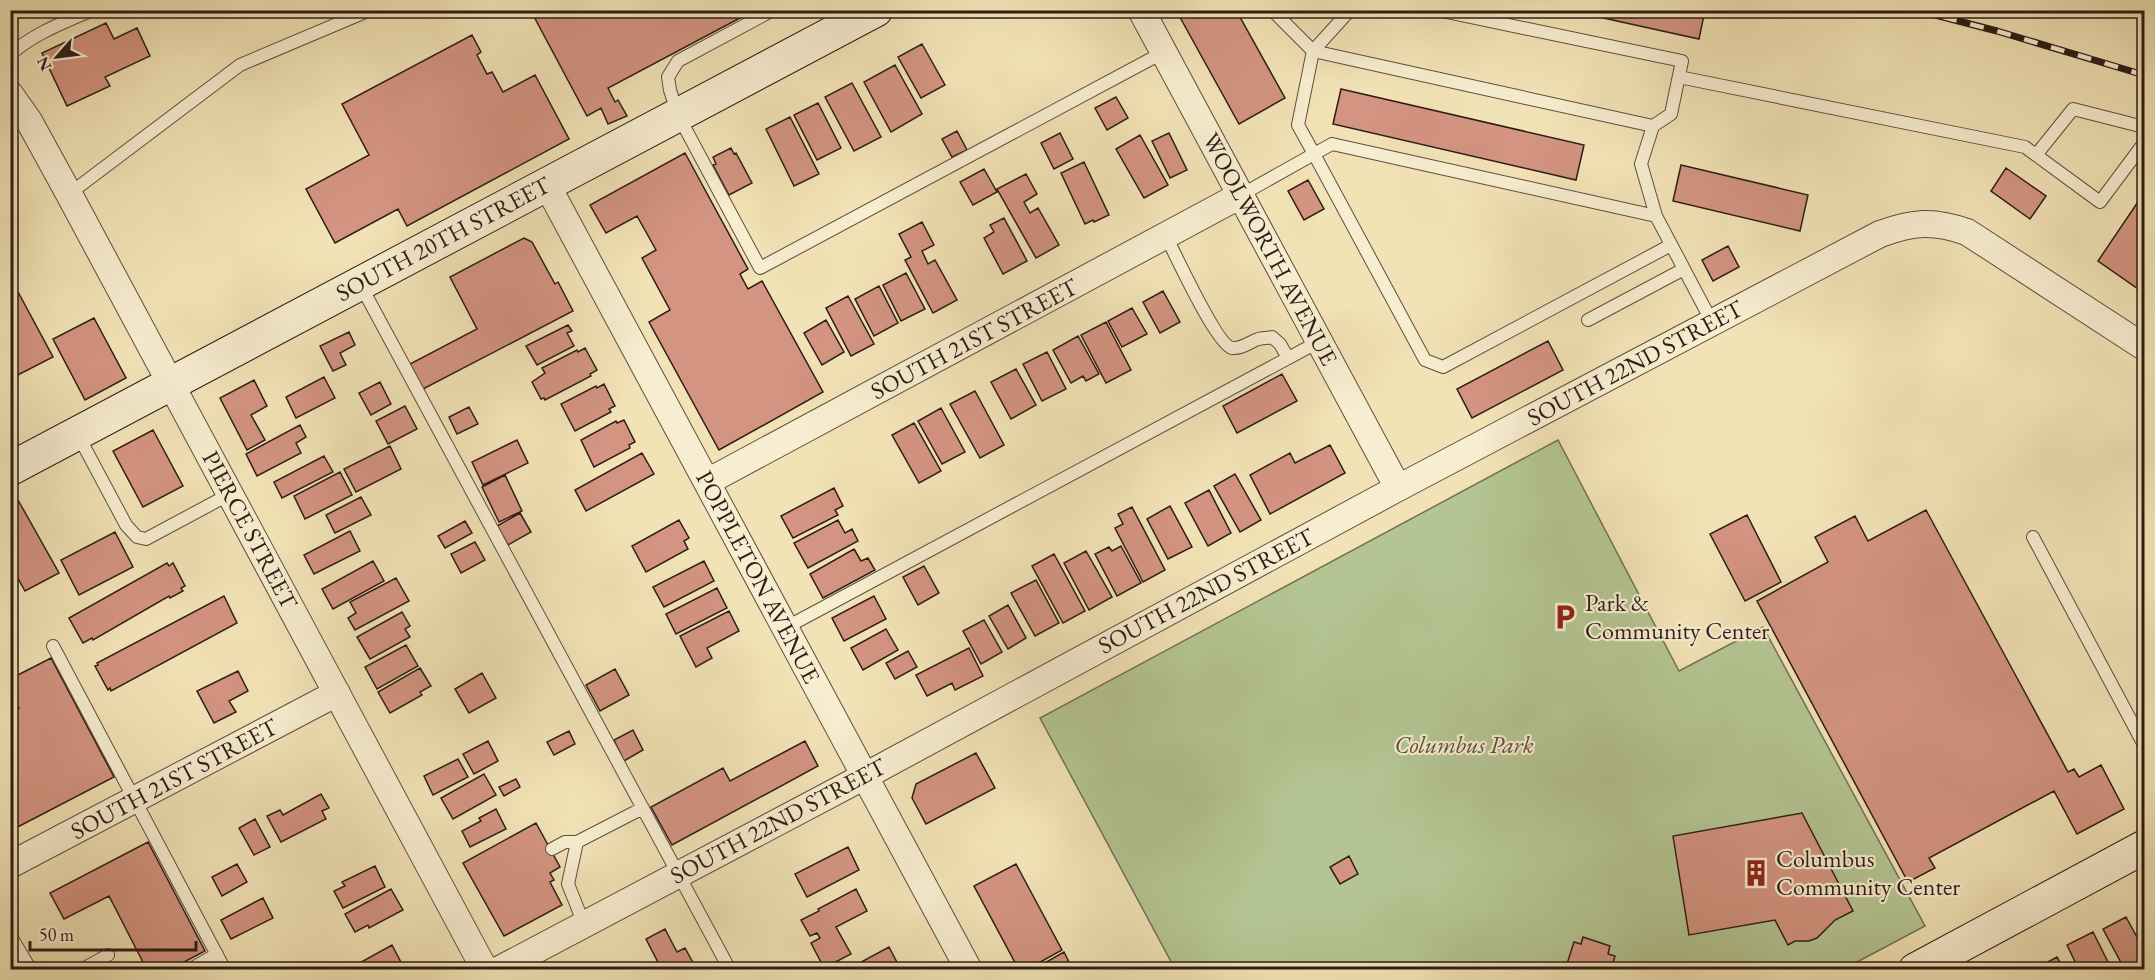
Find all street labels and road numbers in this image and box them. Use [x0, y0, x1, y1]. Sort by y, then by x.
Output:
street label: WOOLWORTH AVENUE [1196, 127, 1345, 371]
street label: SOUTH 20TH STREET [330, 168, 556, 308]
street label: SOUTH 21ST STREET [865, 270, 1083, 406]
street label: SOUTH 22ND STREET [1522, 292, 1749, 433]
street label: PIERCE STREET [196, 445, 306, 615]
street label: POPPLETON AVENUE [689, 465, 828, 688]
street label: SOUTH 22ND STREET [1093, 520, 1320, 661]
street label: SOUTH 21ST STREET [65, 710, 283, 846]
street label: SOUTH 22ND STREET [665, 750, 892, 891]

